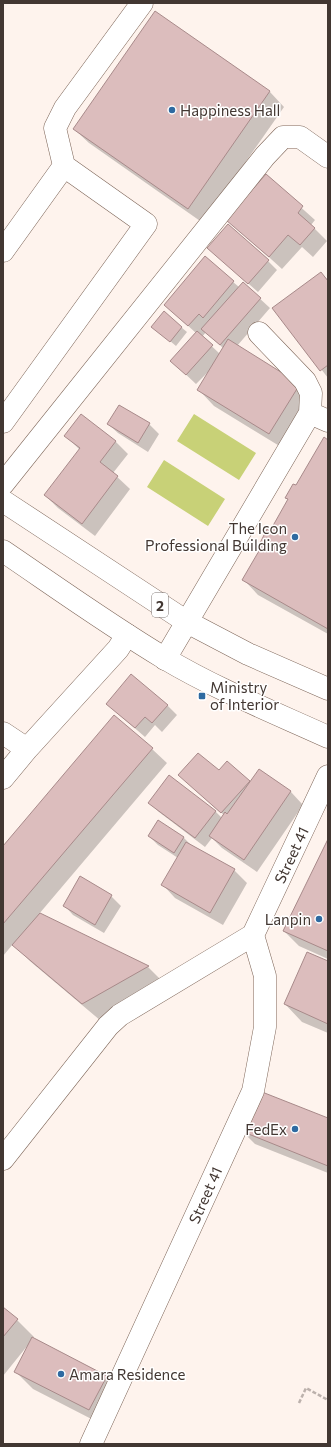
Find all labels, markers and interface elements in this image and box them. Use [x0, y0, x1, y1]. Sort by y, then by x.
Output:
place label: Happiness Hall [180, 101, 280, 119]
marker: Happiness Hall [167, 105, 177, 115]
place label: The Icon Professional Building [145, 519, 287, 554]
marker: The Icon Professional Building [290, 532, 300, 542]
road number: 2 [152, 593, 168, 617]
place label: Ministry of Interior [210, 678, 279, 713]
marker: Ministry of Interior [197, 691, 207, 701]
street label: Street 41 [270, 824, 312, 886]
place label: Lanpin [265, 910, 311, 928]
marker: Lanpin [314, 914, 324, 924]
place label: FedEx [245, 1120, 287, 1138]
marker: FedEx [290, 1124, 300, 1134]
street label: Street 41 [185, 1164, 225, 1226]
place label: Amara Residence [69, 1365, 186, 1383]
marker: Amara Residence [56, 1369, 66, 1379]

